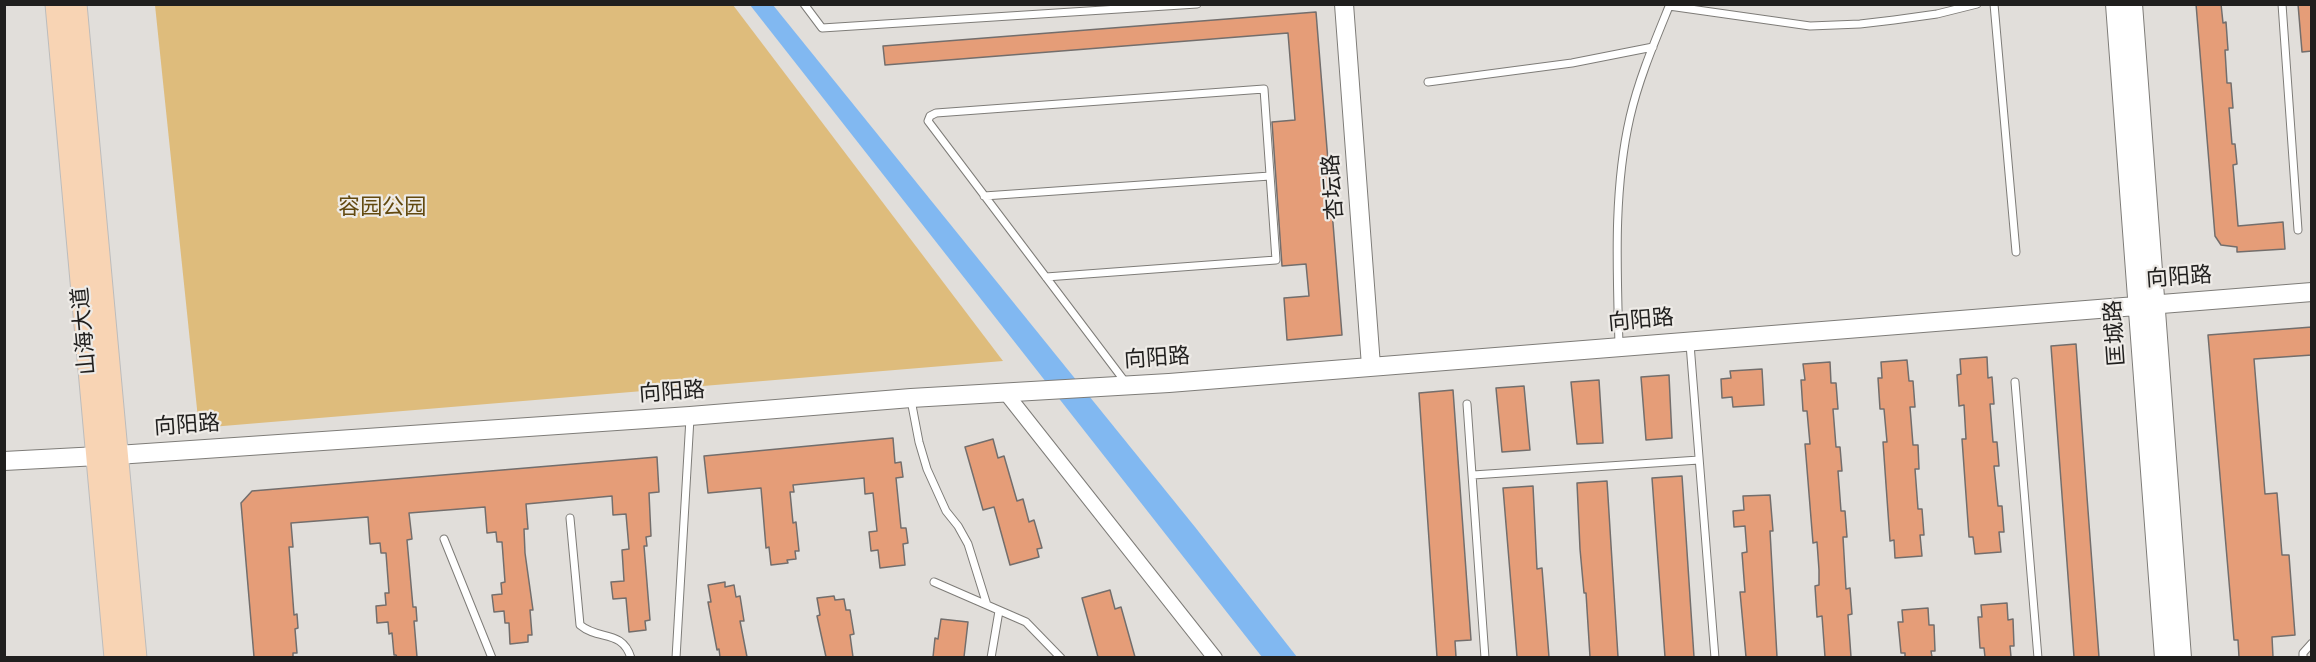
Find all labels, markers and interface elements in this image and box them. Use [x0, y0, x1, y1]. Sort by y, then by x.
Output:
street label: 杏坛路 [1319, 153, 1349, 221]
park label: 容园公园 [338, 195, 426, 221]
street label: 向阳路 [2145, 263, 2213, 293]
street label: 山海大道 [68, 286, 102, 376]
street label: 匡城路 [2101, 299, 2131, 367]
street label: 向阳路 [1607, 305, 1675, 337]
street label: 向阳路 [1123, 344, 1191, 374]
street label: 向阳路 [638, 378, 706, 408]
street label: 向阳路 [153, 411, 221, 441]

